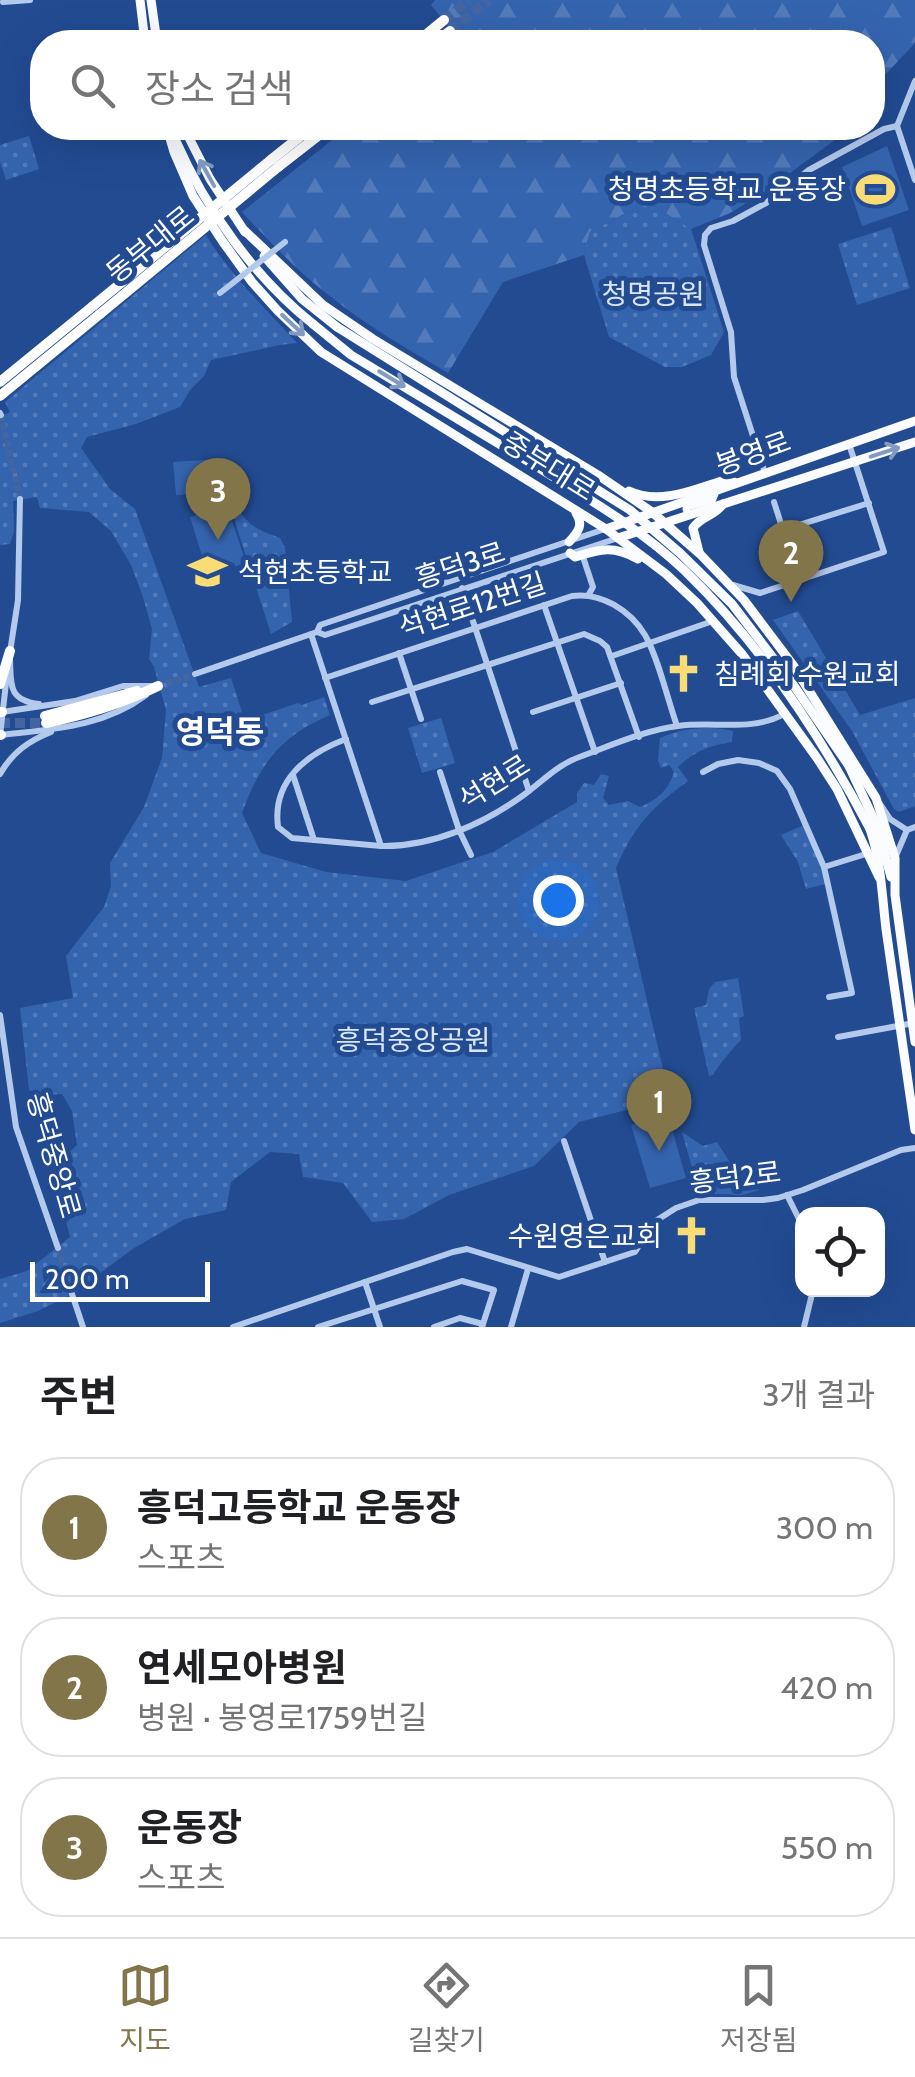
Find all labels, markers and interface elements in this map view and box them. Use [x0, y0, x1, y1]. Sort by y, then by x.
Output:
search box [30, 30, 885, 140]
icon: search [65, 58, 120, 113]
text: 장소 검색 [145, 65, 293, 112]
one-way arrow [197, 159, 217, 189]
sports icon: 청명초등학교 운동장 [855, 168, 897, 210]
place label: 청명초등학교 운동장 [608, 172, 846, 206]
street label: 동부대로 [99, 198, 201, 290]
park label: 청명공원 [601, 277, 705, 311]
one-way arrow [280, 314, 305, 337]
one-way arrow [377, 369, 406, 390]
street label: 중부대로 [496, 424, 602, 508]
street label: 봉영로 [711, 424, 795, 482]
one-way arrow [869, 441, 900, 459]
pin: 3 [186, 458, 250, 540]
pin: 2 [758, 520, 824, 602]
street label: 흥덕3로 [411, 535, 509, 595]
school or university icon: 석현초등학교 [187, 551, 229, 593]
place label: 석현초등학교 [238, 555, 393, 589]
street label: 석현로12번길 [394, 565, 550, 645]
church icon: 침례회 수원교회 [663, 653, 705, 695]
place label: 침례회 수원교회 [714, 657, 901, 691]
district label: 영덕동 [176, 712, 264, 751]
street label: 석현로 [452, 747, 536, 817]
your location [533, 875, 584, 926]
park label: 흥덕중앙공원 [336, 1023, 490, 1057]
pin: 1 [626, 1068, 692, 1151]
street label: 흥덕중앙로 [20, 1088, 88, 1222]
street label: 흥덕2로 [687, 1155, 783, 1199]
map controls [795, 1207, 885, 1297]
button: locate [795, 1207, 885, 1297]
church icon: 수원영은교회 [671, 1215, 713, 1257]
place label: 수원영은교회 [507, 1219, 662, 1253]
scale bar [30, 1257, 210, 1302]
text: 200 m [45, 1262, 130, 1296]
text: 주변 [40, 1370, 117, 1422]
text: 3개 결과 [762, 1375, 875, 1414]
text: 흥덕고등학교 운동장 [137, 1484, 460, 1531]
text: 1 [69, 1508, 80, 1547]
text: 300 m [776, 1508, 873, 1547]
text: 스포츠 [137, 1538, 225, 1577]
text: 연세모아병원 [137, 1644, 347, 1691]
text: 2 [66, 1668, 83, 1707]
text: 420 m [780, 1668, 873, 1707]
text: 병원 · 봉영로1759번길 [137, 1698, 427, 1737]
text: 운동장 [137, 1804, 242, 1851]
text: 3 [66, 1828, 83, 1867]
text: 550 m [781, 1828, 873, 1867]
text: 스포츠 [137, 1858, 225, 1897]
tab: 지도 [118, 1958, 173, 2058]
tab: 길찾기 [408, 1958, 485, 2058]
tab: 저장됨 [720, 1958, 797, 2058]

